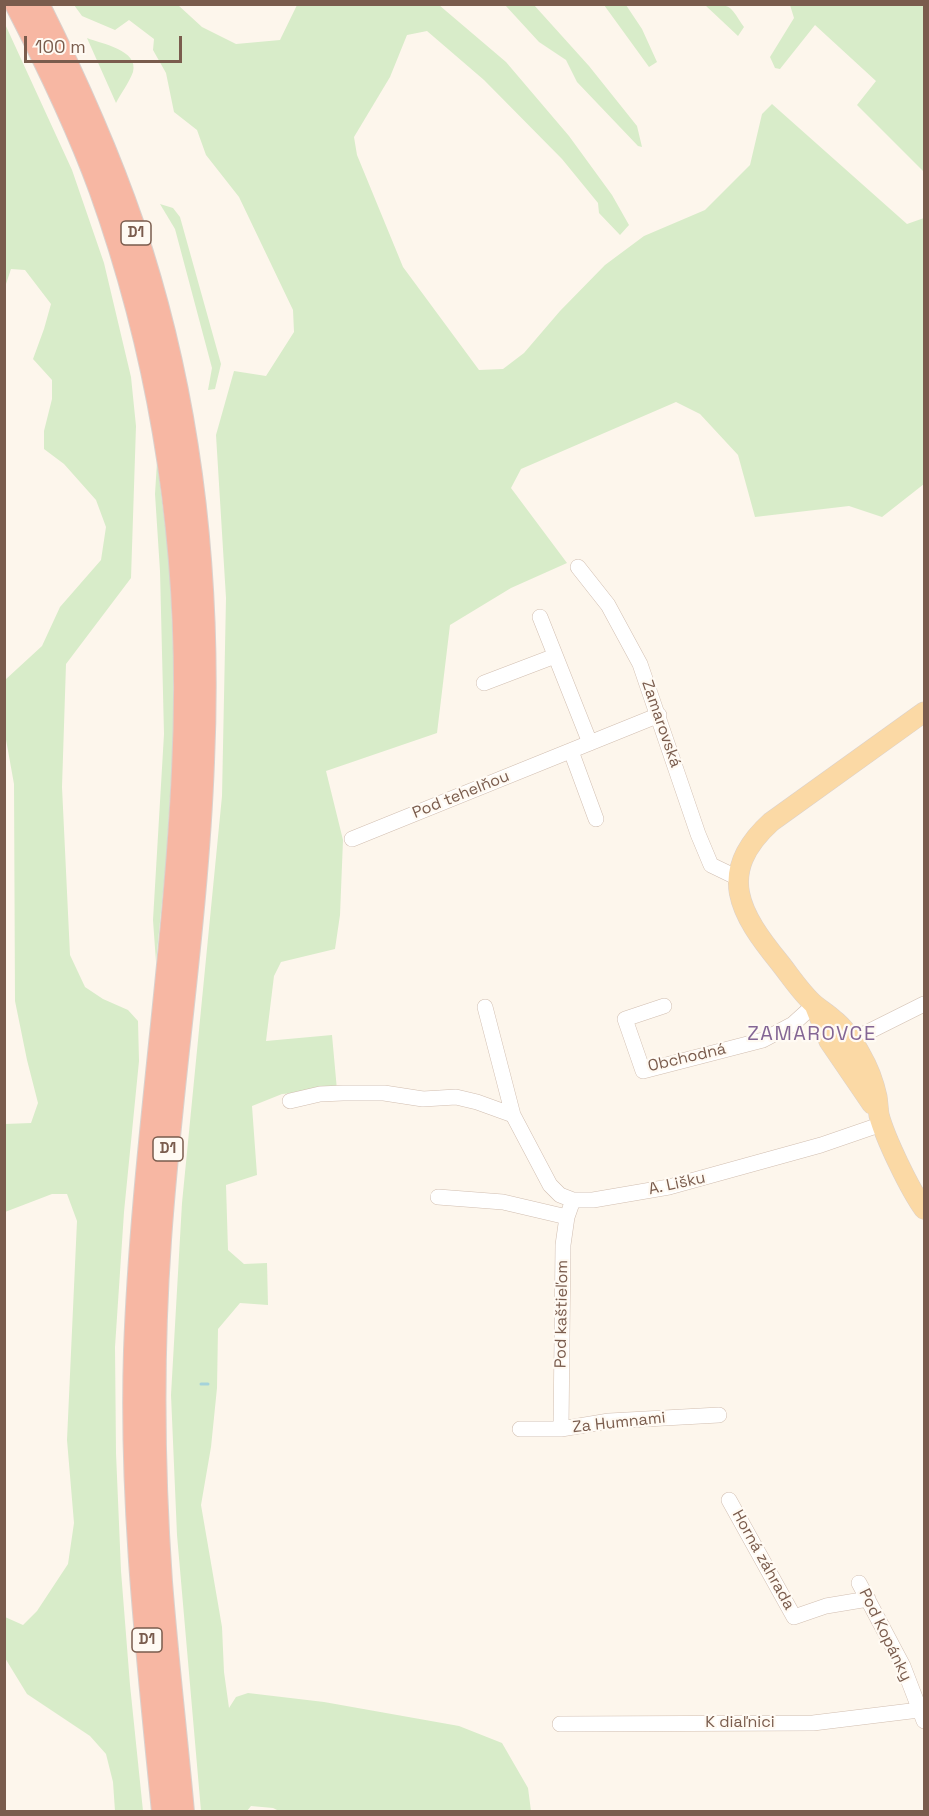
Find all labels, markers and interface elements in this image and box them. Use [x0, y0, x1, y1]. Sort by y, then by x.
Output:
scale bar [27, 24, 184, 62]
text: 100 m [35, 35, 86, 58]
road number: D1 [121, 221, 151, 245]
street label: Zamarovská [637, 678, 685, 770]
street label: Pod tehelňou [410, 767, 512, 823]
district label: ZAMAROVCE [747, 1023, 877, 1047]
street label: Obchodná [646, 1040, 728, 1076]
road number: D1 [153, 1137, 183, 1161]
street label: A. Lišku [647, 1169, 707, 1199]
street label: Pod kaštieľom [551, 1260, 573, 1368]
street label: Za Humnami [572, 1409, 666, 1437]
street label: Horná záhrada [728, 1507, 798, 1613]
street label: Pod Kopánky [854, 1586, 916, 1684]
road number: D1 [132, 1628, 162, 1652]
street label: K diaľnici [705, 1713, 775, 1733]

